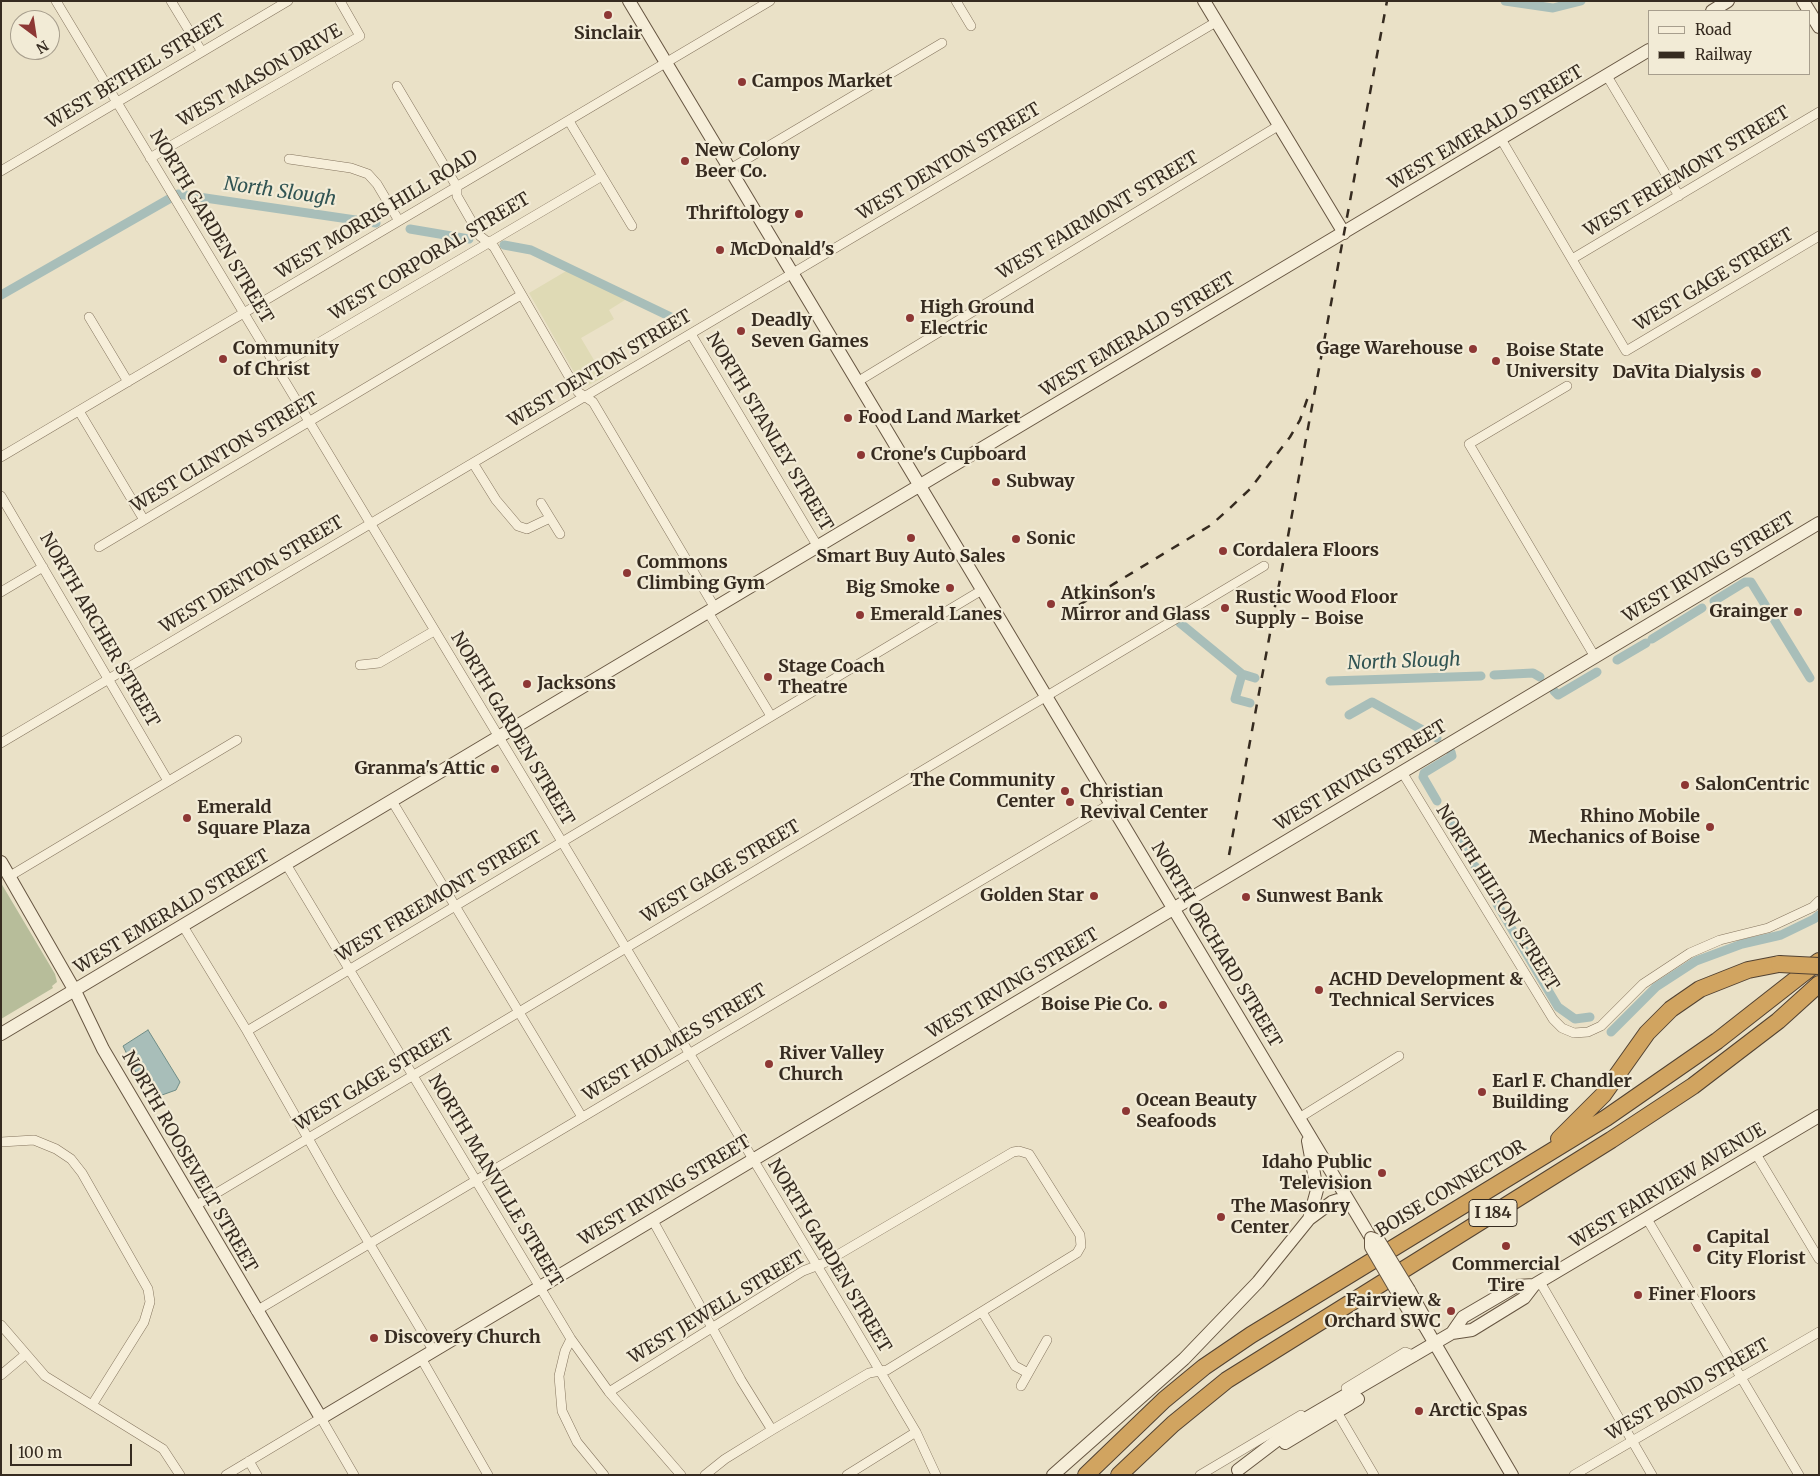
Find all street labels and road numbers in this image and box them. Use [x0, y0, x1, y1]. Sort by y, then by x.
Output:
street label: WEST BETHEL STREET [43, 10, 229, 134]
street label: WEST MASON DRIVE [174, 20, 346, 132]
street label: WEST EMERALD STREET [1385, 61, 1587, 195]
street label: WEST DENTON STREET [853, 99, 1045, 225]
street label: WEST FREEMONT STREET [1580, 102, 1794, 242]
street label: NORTH GARDEN STREET [145, 126, 277, 328]
street label: WEST MORRIS HILL ROAD [272, 146, 482, 284]
street label: WEST FAIRMONT STREET [993, 147, 1203, 285]
street label: WEST CORPORAL STREET [326, 188, 534, 326]
street label: WEST GAGE STREET [1631, 224, 1797, 336]
street label: WEST EMERALD STREET [1037, 268, 1239, 402]
street label: WEST DENTON STREET [504, 306, 696, 432]
street label: NORTH STANLEY STREET [701, 329, 837, 535]
street label: WEST CLINTON STREET [127, 388, 323, 518]
street label: WEST IRVING STREET [1619, 508, 1799, 628]
street label: WEST DENTON STREET [156, 512, 348, 638]
street label: NORTH ARCHER STREET [35, 529, 163, 731]
street label: NORTH GARDEN STREET [446, 628, 578, 830]
street label: WEST IRVING STREET [1271, 716, 1451, 836]
street label: NORTH HILTON STREET [1431, 801, 1563, 995]
street label: WEST GAGE STREET [638, 816, 804, 928]
street label: WEST FREEMONT STREET [332, 827, 546, 967]
street label: NORTH ORCHARD STREET [1146, 839, 1286, 1051]
street label: WEST EMERALD STREET [71, 845, 273, 979]
street label: WEST IRVING STREET [923, 924, 1103, 1044]
street label: WEST HOLMES STREET [579, 980, 771, 1106]
street label: WEST GAGE STREET [291, 1024, 457, 1136]
street label: NORTH ROOSEVELT STREET [117, 1048, 261, 1276]
street label: NORTH MANVILLE STREET [423, 1071, 567, 1291]
street label: WEST FAIRVIEW AVENUE [1566, 1119, 1770, 1253]
street label: WEST IRVING STREET [575, 1131, 755, 1251]
street label: BOISE CONNECTOR [1372, 1136, 1530, 1242]
street label: NORTH GARDEN STREET [763, 1155, 895, 1357]
road number: I 184 [1469, 1200, 1517, 1226]
street label: WEST JEWELL STREET [625, 1247, 809, 1369]
street label: WEST BOND STREET [1603, 1334, 1773, 1446]

